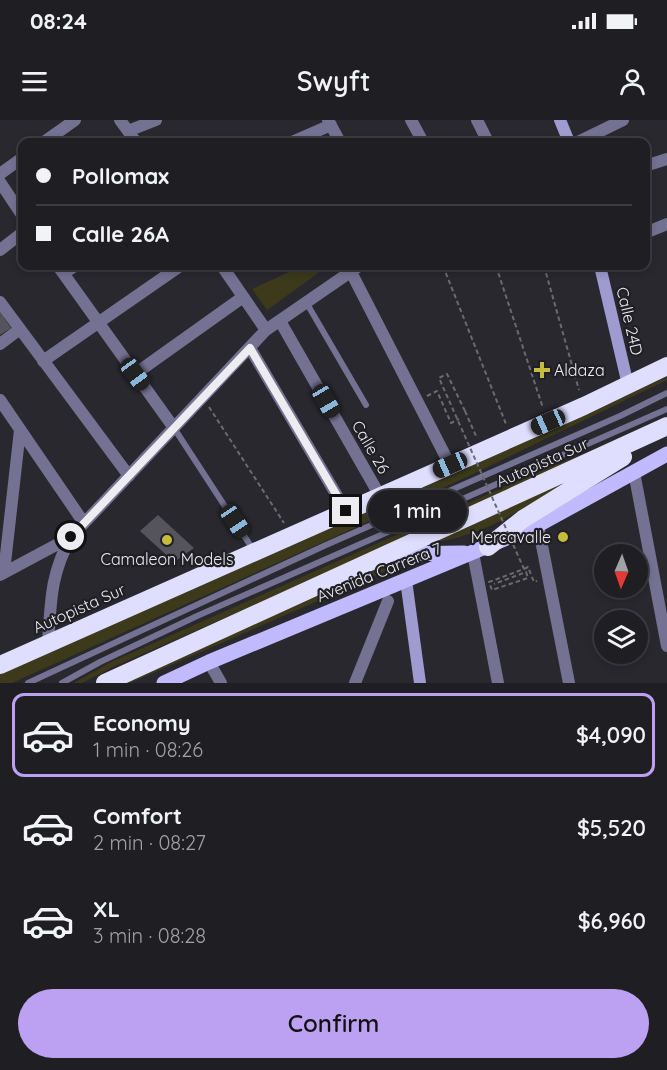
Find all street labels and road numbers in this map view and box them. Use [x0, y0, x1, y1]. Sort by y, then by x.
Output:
street label: Calle 24D [612, 285, 648, 357]
street label: Calle 26 [348, 417, 394, 478]
street label: Autopista Sur [493, 433, 591, 491]
street label: Avenida Carrera 7 [314, 538, 444, 606]
street label: Autopista Sur [30, 579, 128, 637]

